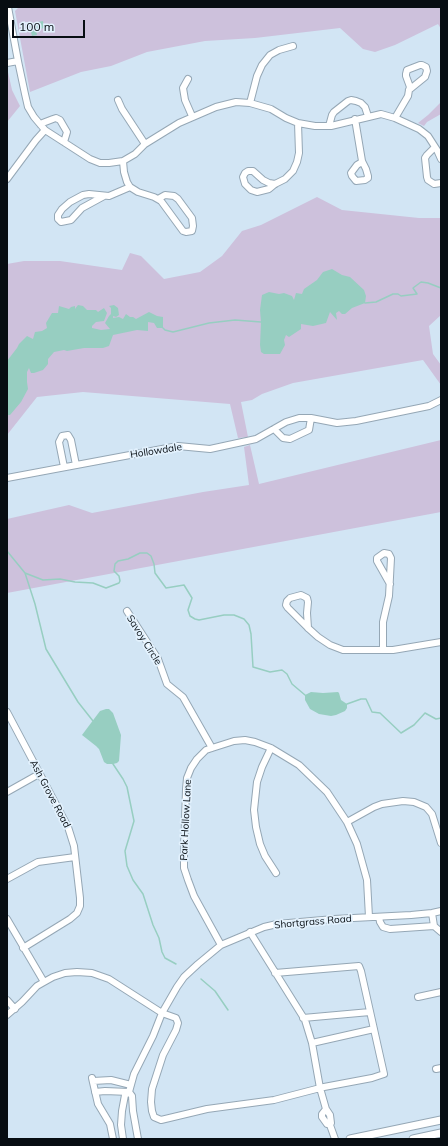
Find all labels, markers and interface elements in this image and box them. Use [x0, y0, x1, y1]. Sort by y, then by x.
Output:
scale bar [14, 12, 87, 38]
text: 100 m [19, 19, 54, 34]
street label: Hollowdale [129, 441, 183, 461]
street label: Savoy Circle [124, 613, 164, 667]
street label: Ash Grove Road [27, 758, 73, 830]
street label: Park Hollow Lane [178, 779, 194, 861]
street label: Shortgrass Road [274, 913, 352, 931]

